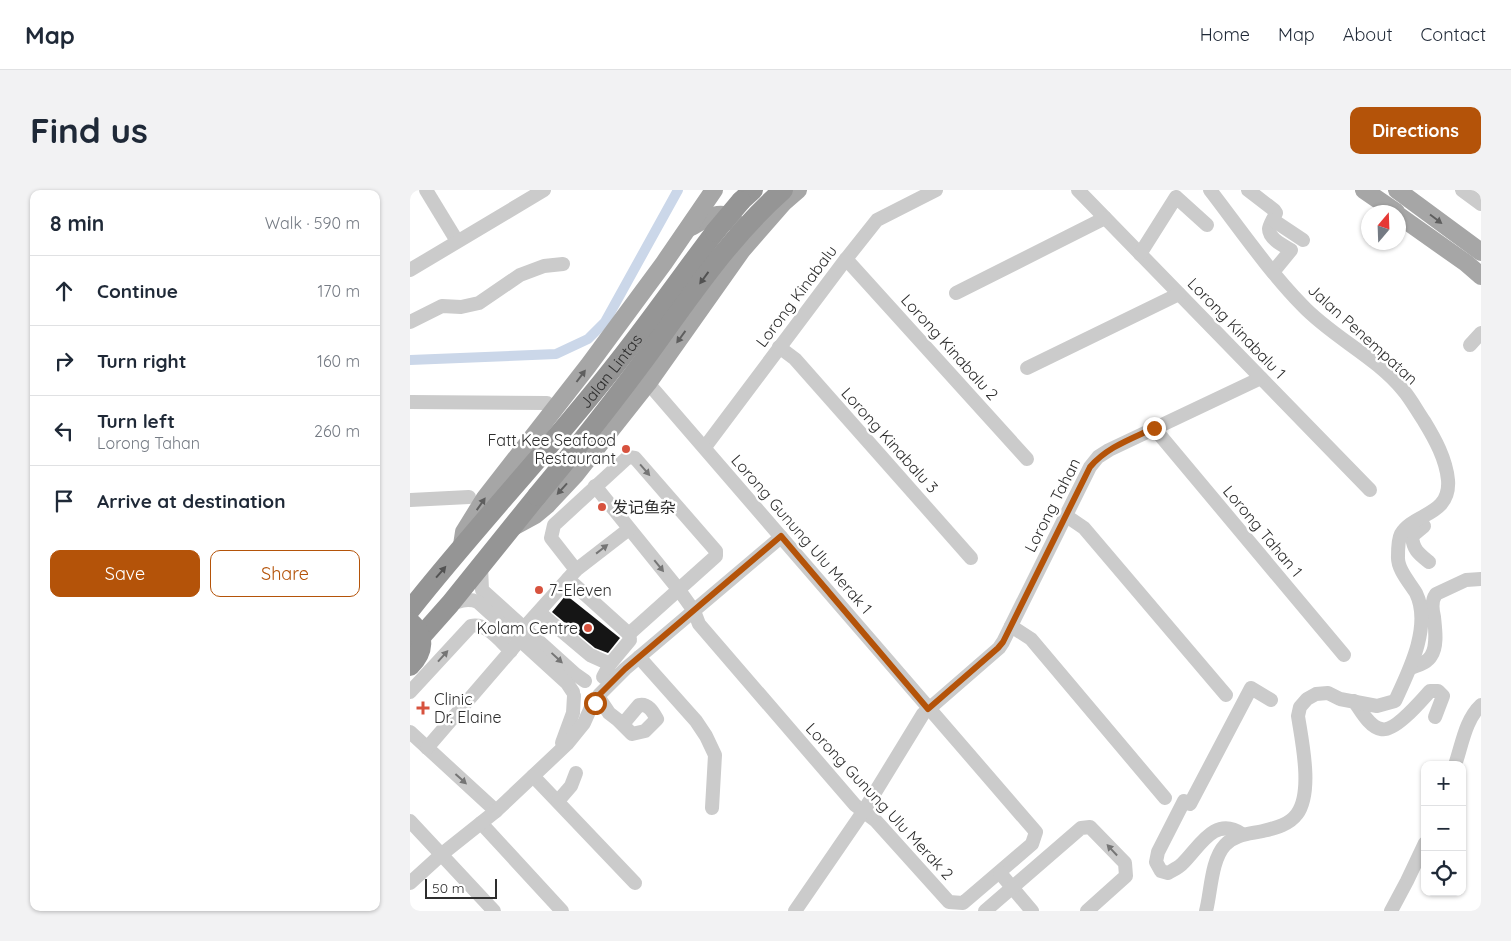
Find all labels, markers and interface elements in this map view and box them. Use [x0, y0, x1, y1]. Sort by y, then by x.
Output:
text: Map [25, 20, 75, 50]
text: Home [1200, 23, 1250, 46]
text: Map [1278, 23, 1315, 46]
text: About [1343, 23, 1393, 46]
text: Contact [1421, 23, 1486, 46]
button: Directions [1350, 107, 1481, 154]
text: Find us [30, 108, 148, 152]
north arrow [1361, 205, 1406, 250]
text: 8 min [50, 210, 104, 236]
text: Walk · 590 m [265, 213, 360, 233]
one-way arrow [1429, 213, 1442, 224]
street label: Lorong Kinabalu [751, 241, 841, 351]
one-way arrow [699, 271, 709, 285]
street label: Lorong Kinabalu 1 [1184, 273, 1290, 383]
icon: ahead [50, 277, 78, 305]
text: Continue [97, 279, 178, 303]
street label: Jalan Penempatan [1304, 279, 1422, 389]
text: 170 m [317, 281, 360, 301]
street label: Lorong Kinabalu 2 [897, 290, 1003, 404]
street label: Jalan Lintas [575, 330, 646, 412]
one-way arrow [676, 330, 687, 343]
icon: right [50, 347, 78, 375]
text: Turn right [97, 349, 186, 373]
text: 160 m [317, 351, 360, 371]
one-way arrow [575, 370, 586, 383]
street label: Lorong Kinabalu 3 [837, 383, 943, 497]
text: Turn left [97, 409, 175, 433]
icon: left [50, 417, 78, 445]
route end [1143, 417, 1166, 440]
text: 260 m [314, 421, 360, 441]
place label: Fatt Kee Seafood Restaurant [487, 430, 616, 468]
text: Lorong Tahan [97, 433, 200, 453]
marker: Fatt Kee Seafood Restaurant [620, 443, 632, 455]
street label: Lorong Gunung Ulu Merak 1 [727, 450, 877, 618]
street label: Lorong Tahan [1020, 455, 1084, 555]
one-way arrow [639, 464, 651, 476]
street label: Lorong Tahan 1 [1219, 481, 1307, 581]
one-way arrow [557, 482, 568, 495]
icon: arrive [50, 487, 78, 515]
text: Arrive at destination [97, 489, 286, 513]
place label: 发记鱼杂 [612, 497, 676, 517]
one-way arrow [476, 498, 486, 511]
marker: 发记鱼杂 [596, 501, 608, 513]
one-way arrow [595, 544, 608, 555]
button: Save [50, 550, 200, 597]
button: Share [210, 550, 360, 597]
one-way arrow [654, 560, 665, 573]
one-way arrow [435, 567, 447, 579]
place label: 7-Eleven [549, 580, 612, 600]
marker: 7-Eleven [533, 584, 545, 596]
place label: Kolam Centre [477, 618, 578, 638]
marker: Kolam Centre [582, 622, 594, 634]
one-way arrow [438, 650, 449, 663]
one-way arrow [551, 652, 563, 664]
place label: Clinic Dr. Elaine [434, 689, 501, 727]
route start [584, 692, 607, 715]
marker: Clinic Dr. Elaine [416, 701, 430, 715]
street label: Lorong Gunung Ulu Merak 2 [802, 718, 958, 884]
map controls [1421, 761, 1466, 896]
button: + [1421, 761, 1466, 806]
one-way arrow [455, 773, 467, 785]
button: − [1421, 806, 1466, 851]
one-way arrow [1106, 844, 1118, 856]
button: locate [1421, 851, 1466, 896]
scale bar [425, 876, 498, 899]
text: 50 m [432, 879, 465, 897]

